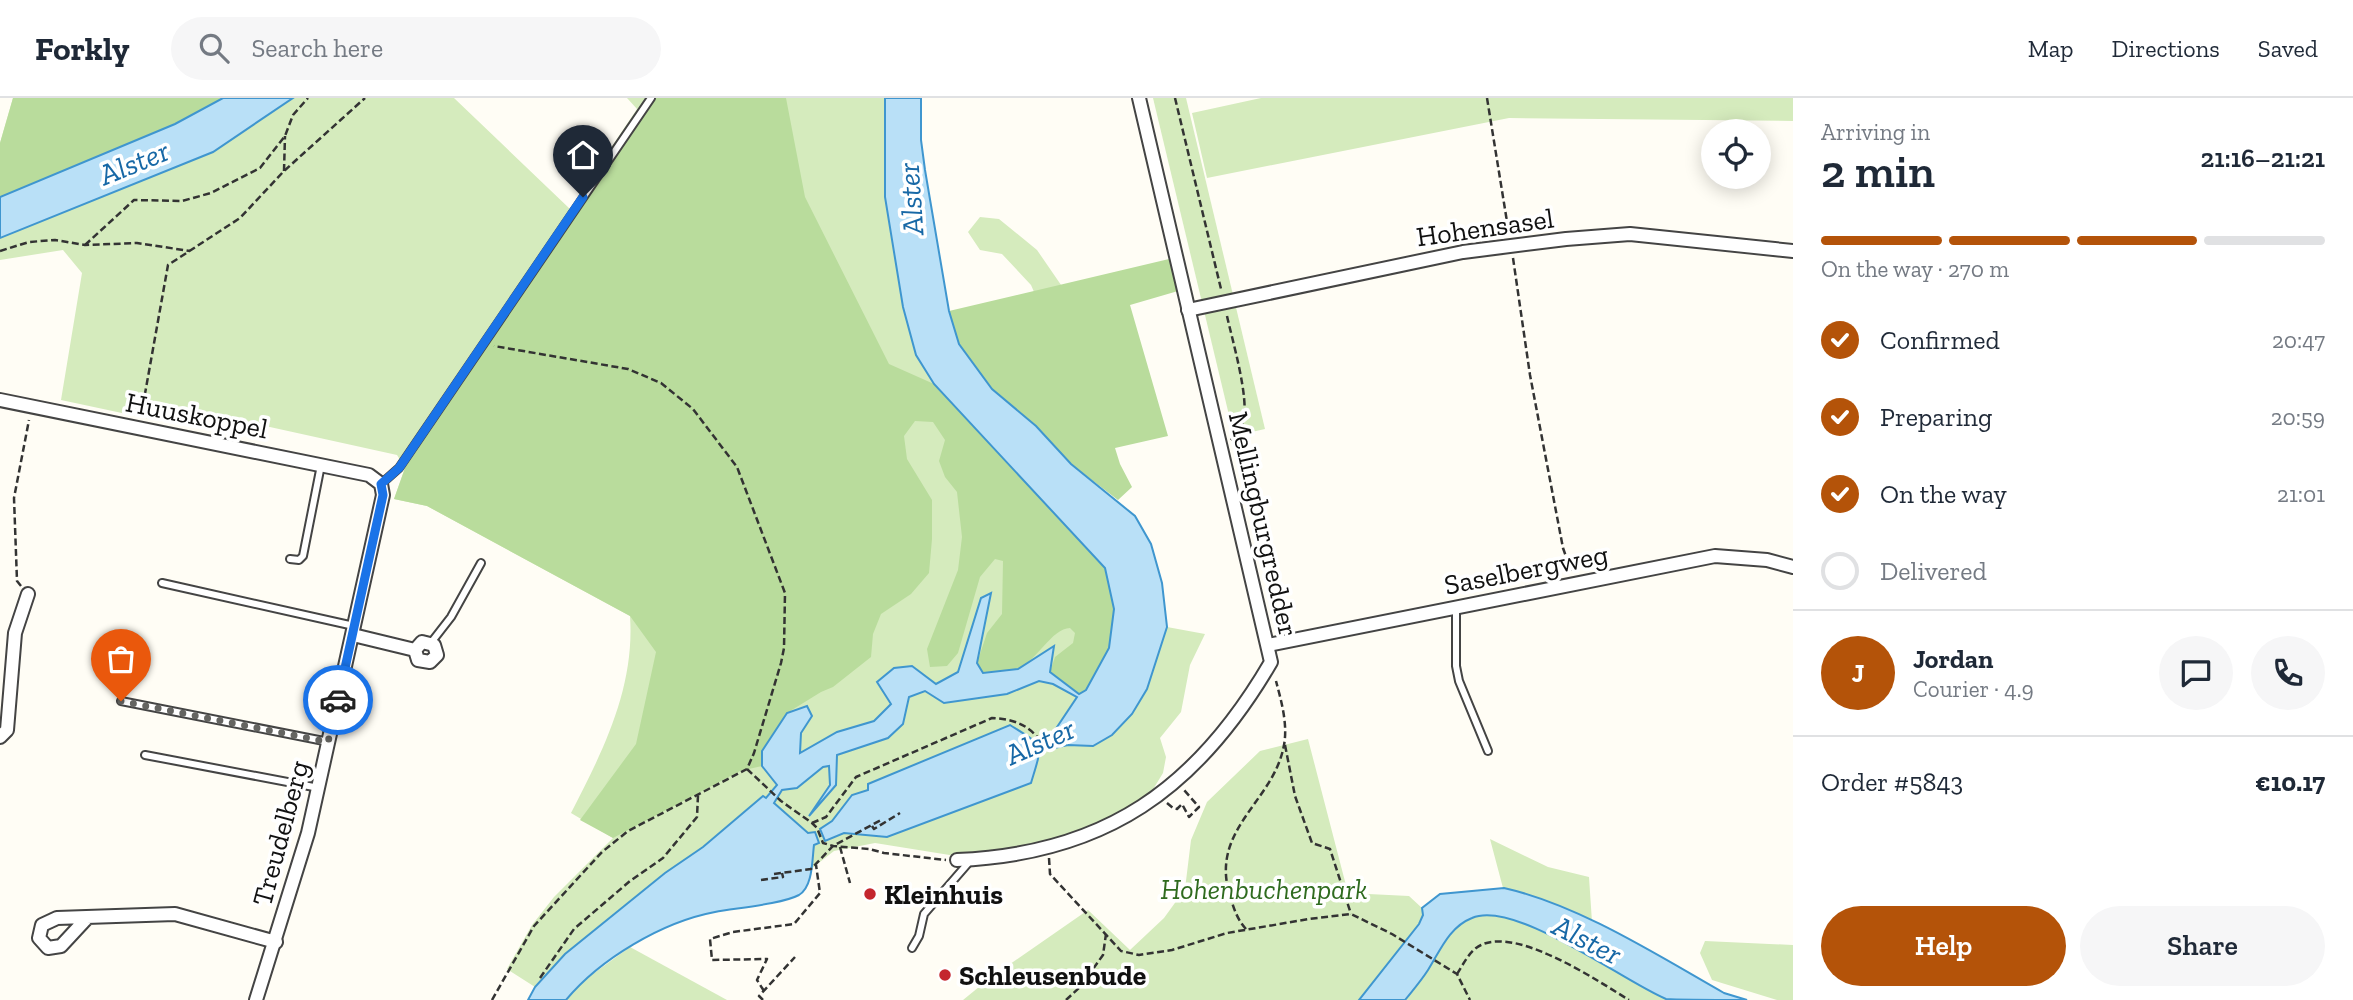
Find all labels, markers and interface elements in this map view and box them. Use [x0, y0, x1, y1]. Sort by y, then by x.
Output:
search box [171, 17, 661, 80]
text: Forkly [35, 29, 129, 68]
icon: search [195, 29, 233, 67]
text: Search here [251, 32, 383, 64]
text: Map [2028, 34, 2074, 63]
text: Directions [2112, 34, 2220, 63]
text: Saved [2258, 34, 2318, 63]
text: Arriving in [1821, 118, 1930, 146]
map controls [1701, 119, 1771, 189]
button: locate [1701, 119, 1771, 189]
pin [553, 125, 613, 197]
water label: Alster [93, 132, 175, 194]
icon: home [564, 136, 602, 174]
text: 21:16–21:21 [2200, 142, 2325, 174]
text: 2 min [1821, 144, 1935, 199]
water label: Alster [890, 161, 932, 237]
street label: Hohensasel [1414, 202, 1556, 253]
text: On the way · 270 m [1821, 255, 2009, 283]
icon: check [1821, 321, 1859, 359]
text: Confirmed [1880, 324, 2000, 356]
text: 20:47 [2272, 326, 2325, 354]
street label: Huuskoppel [123, 386, 271, 445]
icon: check [1821, 398, 1859, 436]
text: Preparing [1880, 401, 1992, 433]
text: 20:59 [2271, 403, 2325, 431]
street label: Mellingburgredder [1222, 409, 1305, 640]
icon: check [1821, 475, 1859, 513]
text: On the way [1880, 478, 2007, 510]
text: 21:01 [2277, 480, 2325, 508]
street label: Saselbergweg [1441, 537, 1611, 602]
text: Delivered [1880, 555, 1987, 587]
pin [91, 629, 151, 701]
button: chat [2159, 636, 2233, 710]
button: phone [2251, 636, 2325, 710]
icon: bag [102, 640, 140, 678]
text: Jordan [1913, 643, 1993, 675]
text: J [1852, 657, 1864, 689]
courier [303, 665, 373, 735]
text: Courier · 4.9 [1913, 675, 2034, 703]
icon: car [319, 681, 357, 719]
water label: Alster [999, 711, 1081, 774]
street label: Treudelberg [245, 757, 316, 909]
text: Order #5843 [1821, 766, 1963, 798]
text: €10.17 [2255, 766, 2325, 798]
park label: Hohenbuchenpark [1160, 873, 1368, 906]
place label: Kleinhuis [884, 878, 1003, 911]
marker: Kleinhuis [862, 886, 878, 902]
button: Help [1821, 906, 2066, 986]
button: Share [2080, 906, 2325, 986]
water label: Alster [1546, 907, 1628, 973]
place label: Schleusenbude [959, 959, 1146, 992]
marker: Schleusenbude [937, 967, 953, 983]

